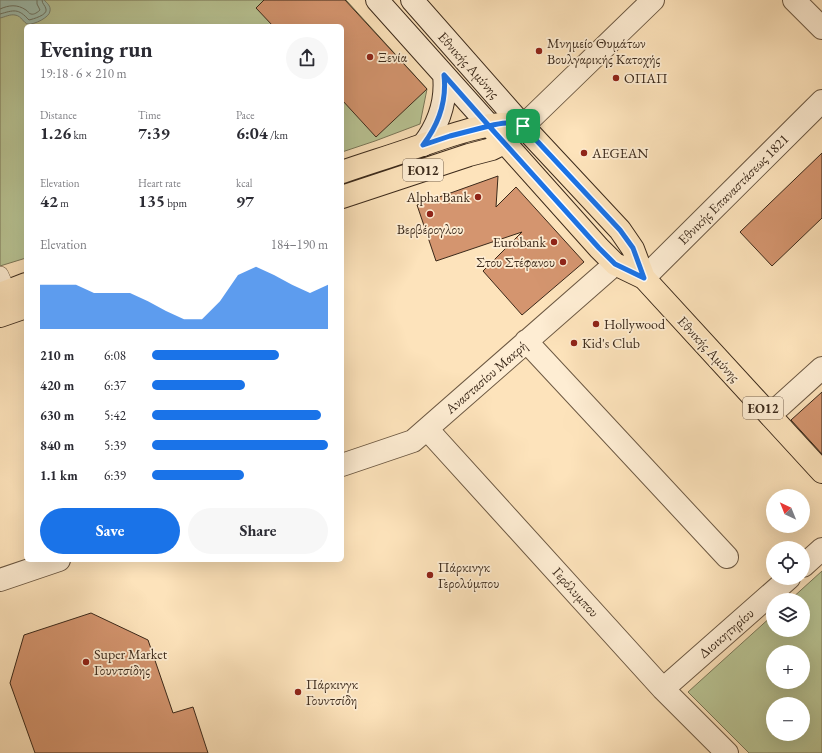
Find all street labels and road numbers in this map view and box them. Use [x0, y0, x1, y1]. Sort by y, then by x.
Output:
street label: Εθνικής Αμύνης [434, 28, 504, 102]
street label: Εθνικής Επαναστάσεως 1821 [674, 130, 792, 248]
road number: ΕΟ12 [403, 159, 443, 181]
street label: Εθνικής Αμύνης [674, 312, 744, 386]
street label: Αναστασίου Μακρή [441, 336, 531, 418]
road number: ΕΟ12 [743, 397, 783, 419]
street label: Γερόλυμπου [549, 563, 603, 621]
street label: Διοικητηρίου [694, 604, 758, 662]

